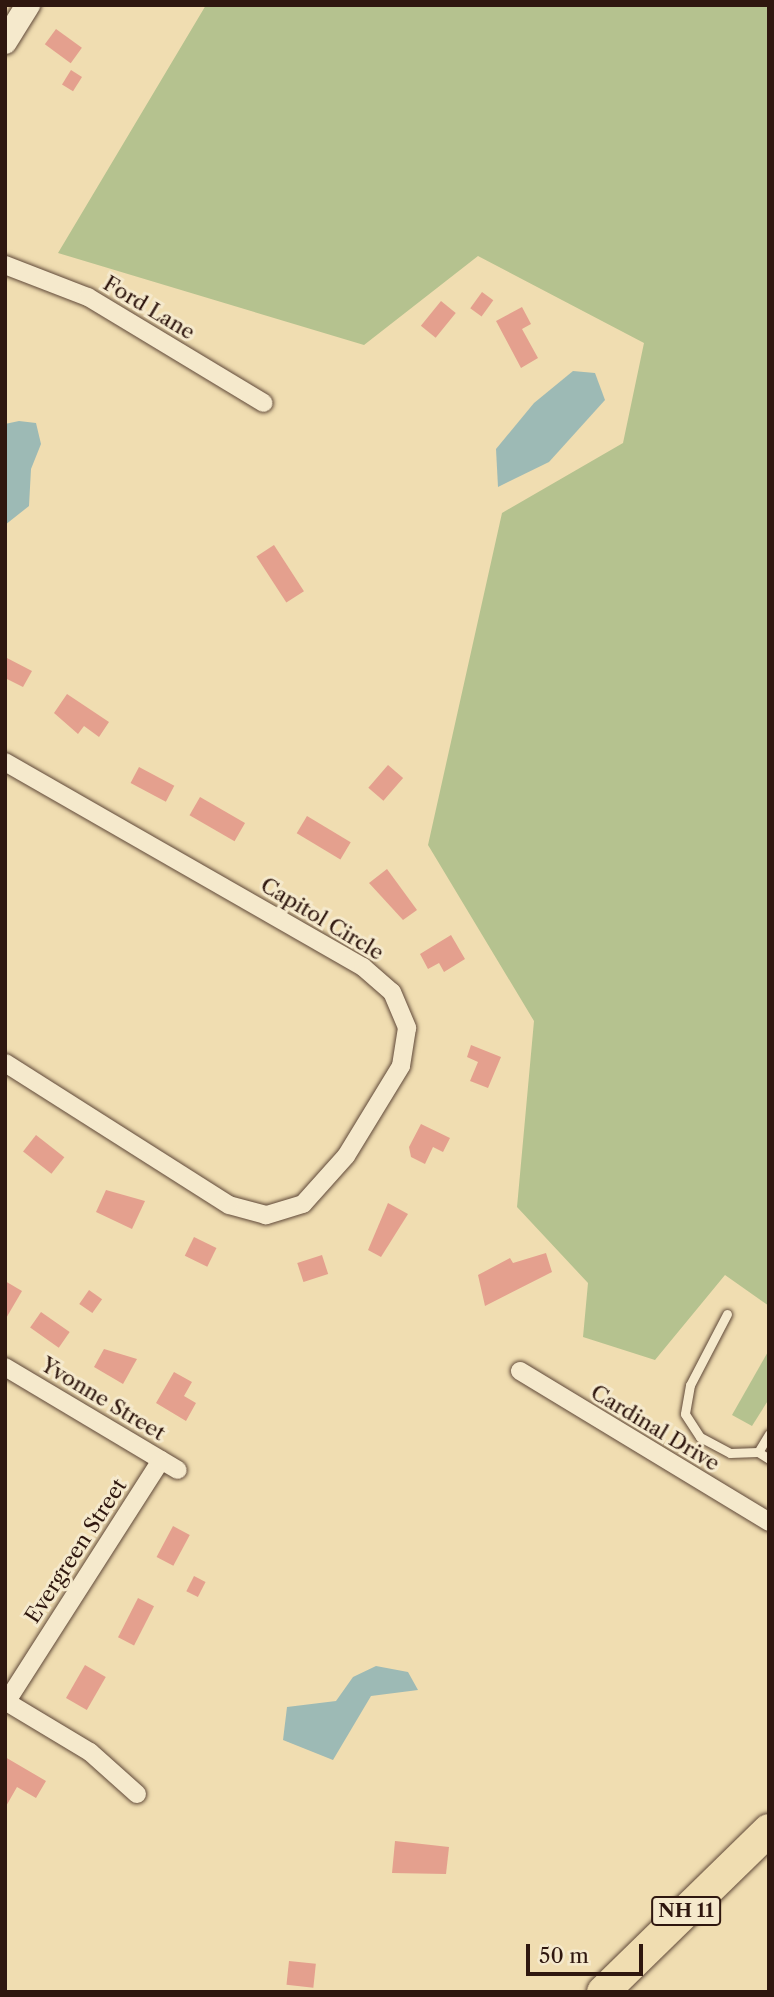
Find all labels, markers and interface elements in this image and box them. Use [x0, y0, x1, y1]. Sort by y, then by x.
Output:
street label: Ford Lane [99, 271, 199, 345]
street label: Capitol Circle [256, 872, 388, 966]
street label: Yvonne Street [36, 1352, 170, 1446]
street label: Cardinal Drive [586, 1380, 724, 1476]
street label: Evergreen Street [20, 1474, 132, 1628]
road number: NH 11 [651, 1896, 721, 1926]
scale bar [529, 1930, 646, 1974]
text: 50 m [539, 1943, 589, 1968]

